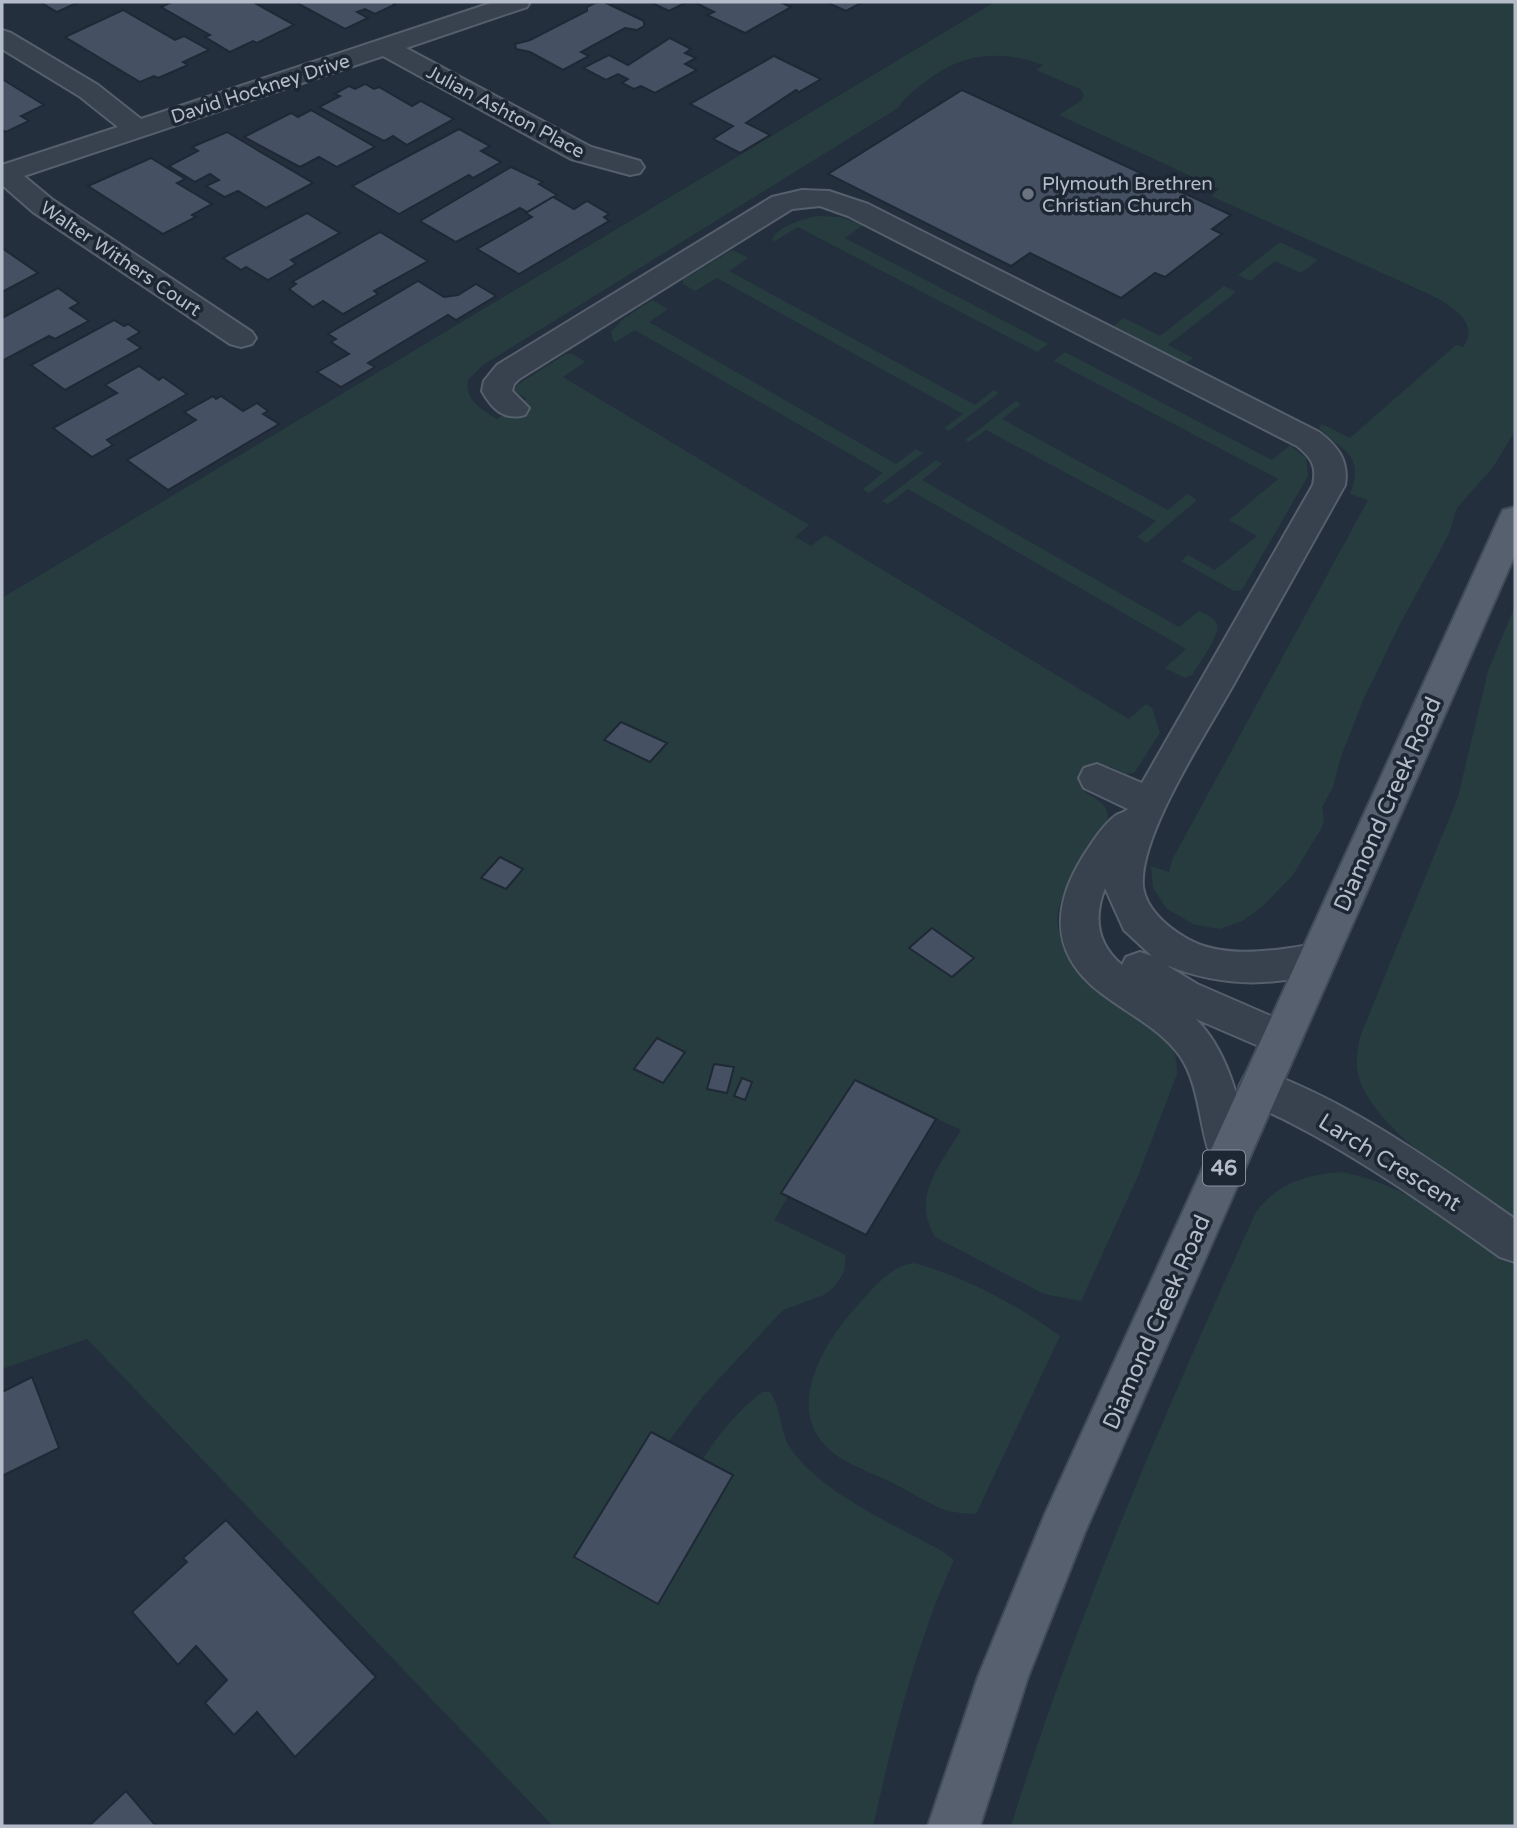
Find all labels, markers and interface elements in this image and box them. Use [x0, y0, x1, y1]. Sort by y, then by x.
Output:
street label: David Hockney Drive [168, 50, 352, 128]
street label: Julian Ashton Place [423, 61, 588, 163]
place label: Plymouth Brethren Christian Church [1042, 173, 1213, 217]
marker: Plymouth Brethren Christian Church [1020, 186, 1036, 202]
street label: Walter Withers Court [36, 197, 205, 321]
street label: Diamond Creek Road [1328, 693, 1448, 916]
street label: Larch Crescent [1313, 1108, 1466, 1218]
road number: 46 [1203, 1150, 1245, 1186]
street label: Diamond Creek Road [1097, 1211, 1217, 1434]

